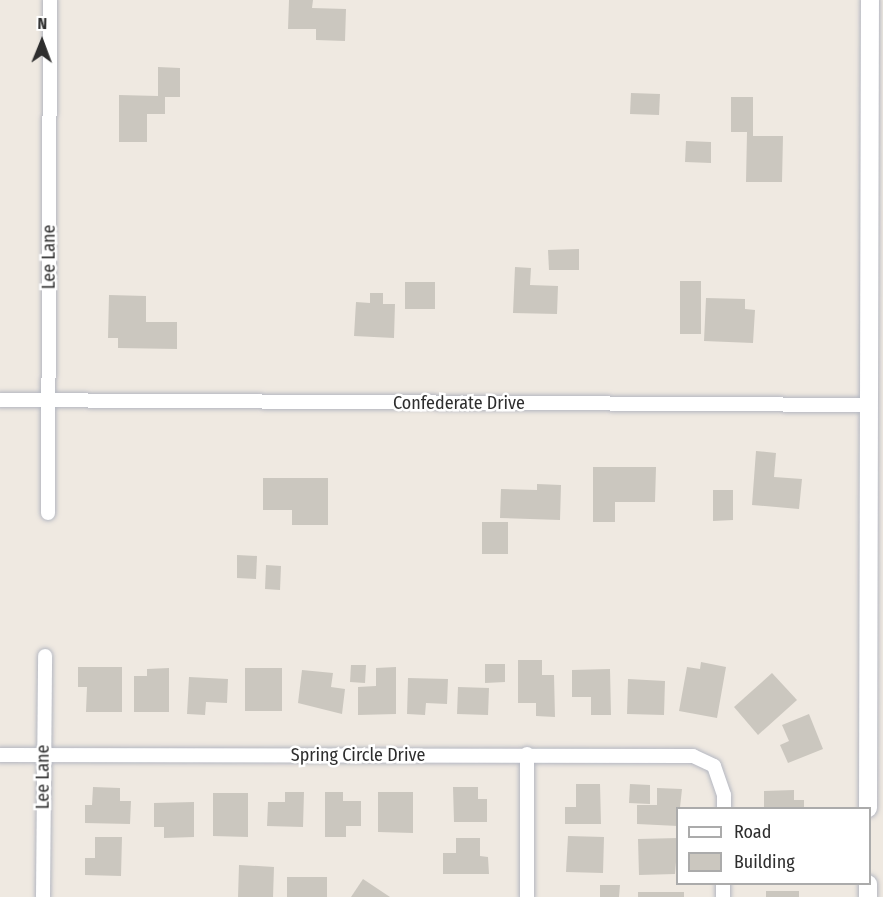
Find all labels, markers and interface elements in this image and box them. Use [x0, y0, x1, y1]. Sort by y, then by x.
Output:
north arrow [12, 12, 72, 72]
text: N [37, 14, 47, 33]
street label: Lee Lane [38, 225, 60, 289]
street label: Confederate Drive [393, 392, 525, 414]
street label: Spring Circle Drive [291, 744, 425, 766]
street label: Lee Lane [32, 745, 54, 809]
legend [676, 807, 871, 885]
text: Road [734, 821, 771, 843]
text: Building [734, 851, 795, 873]

